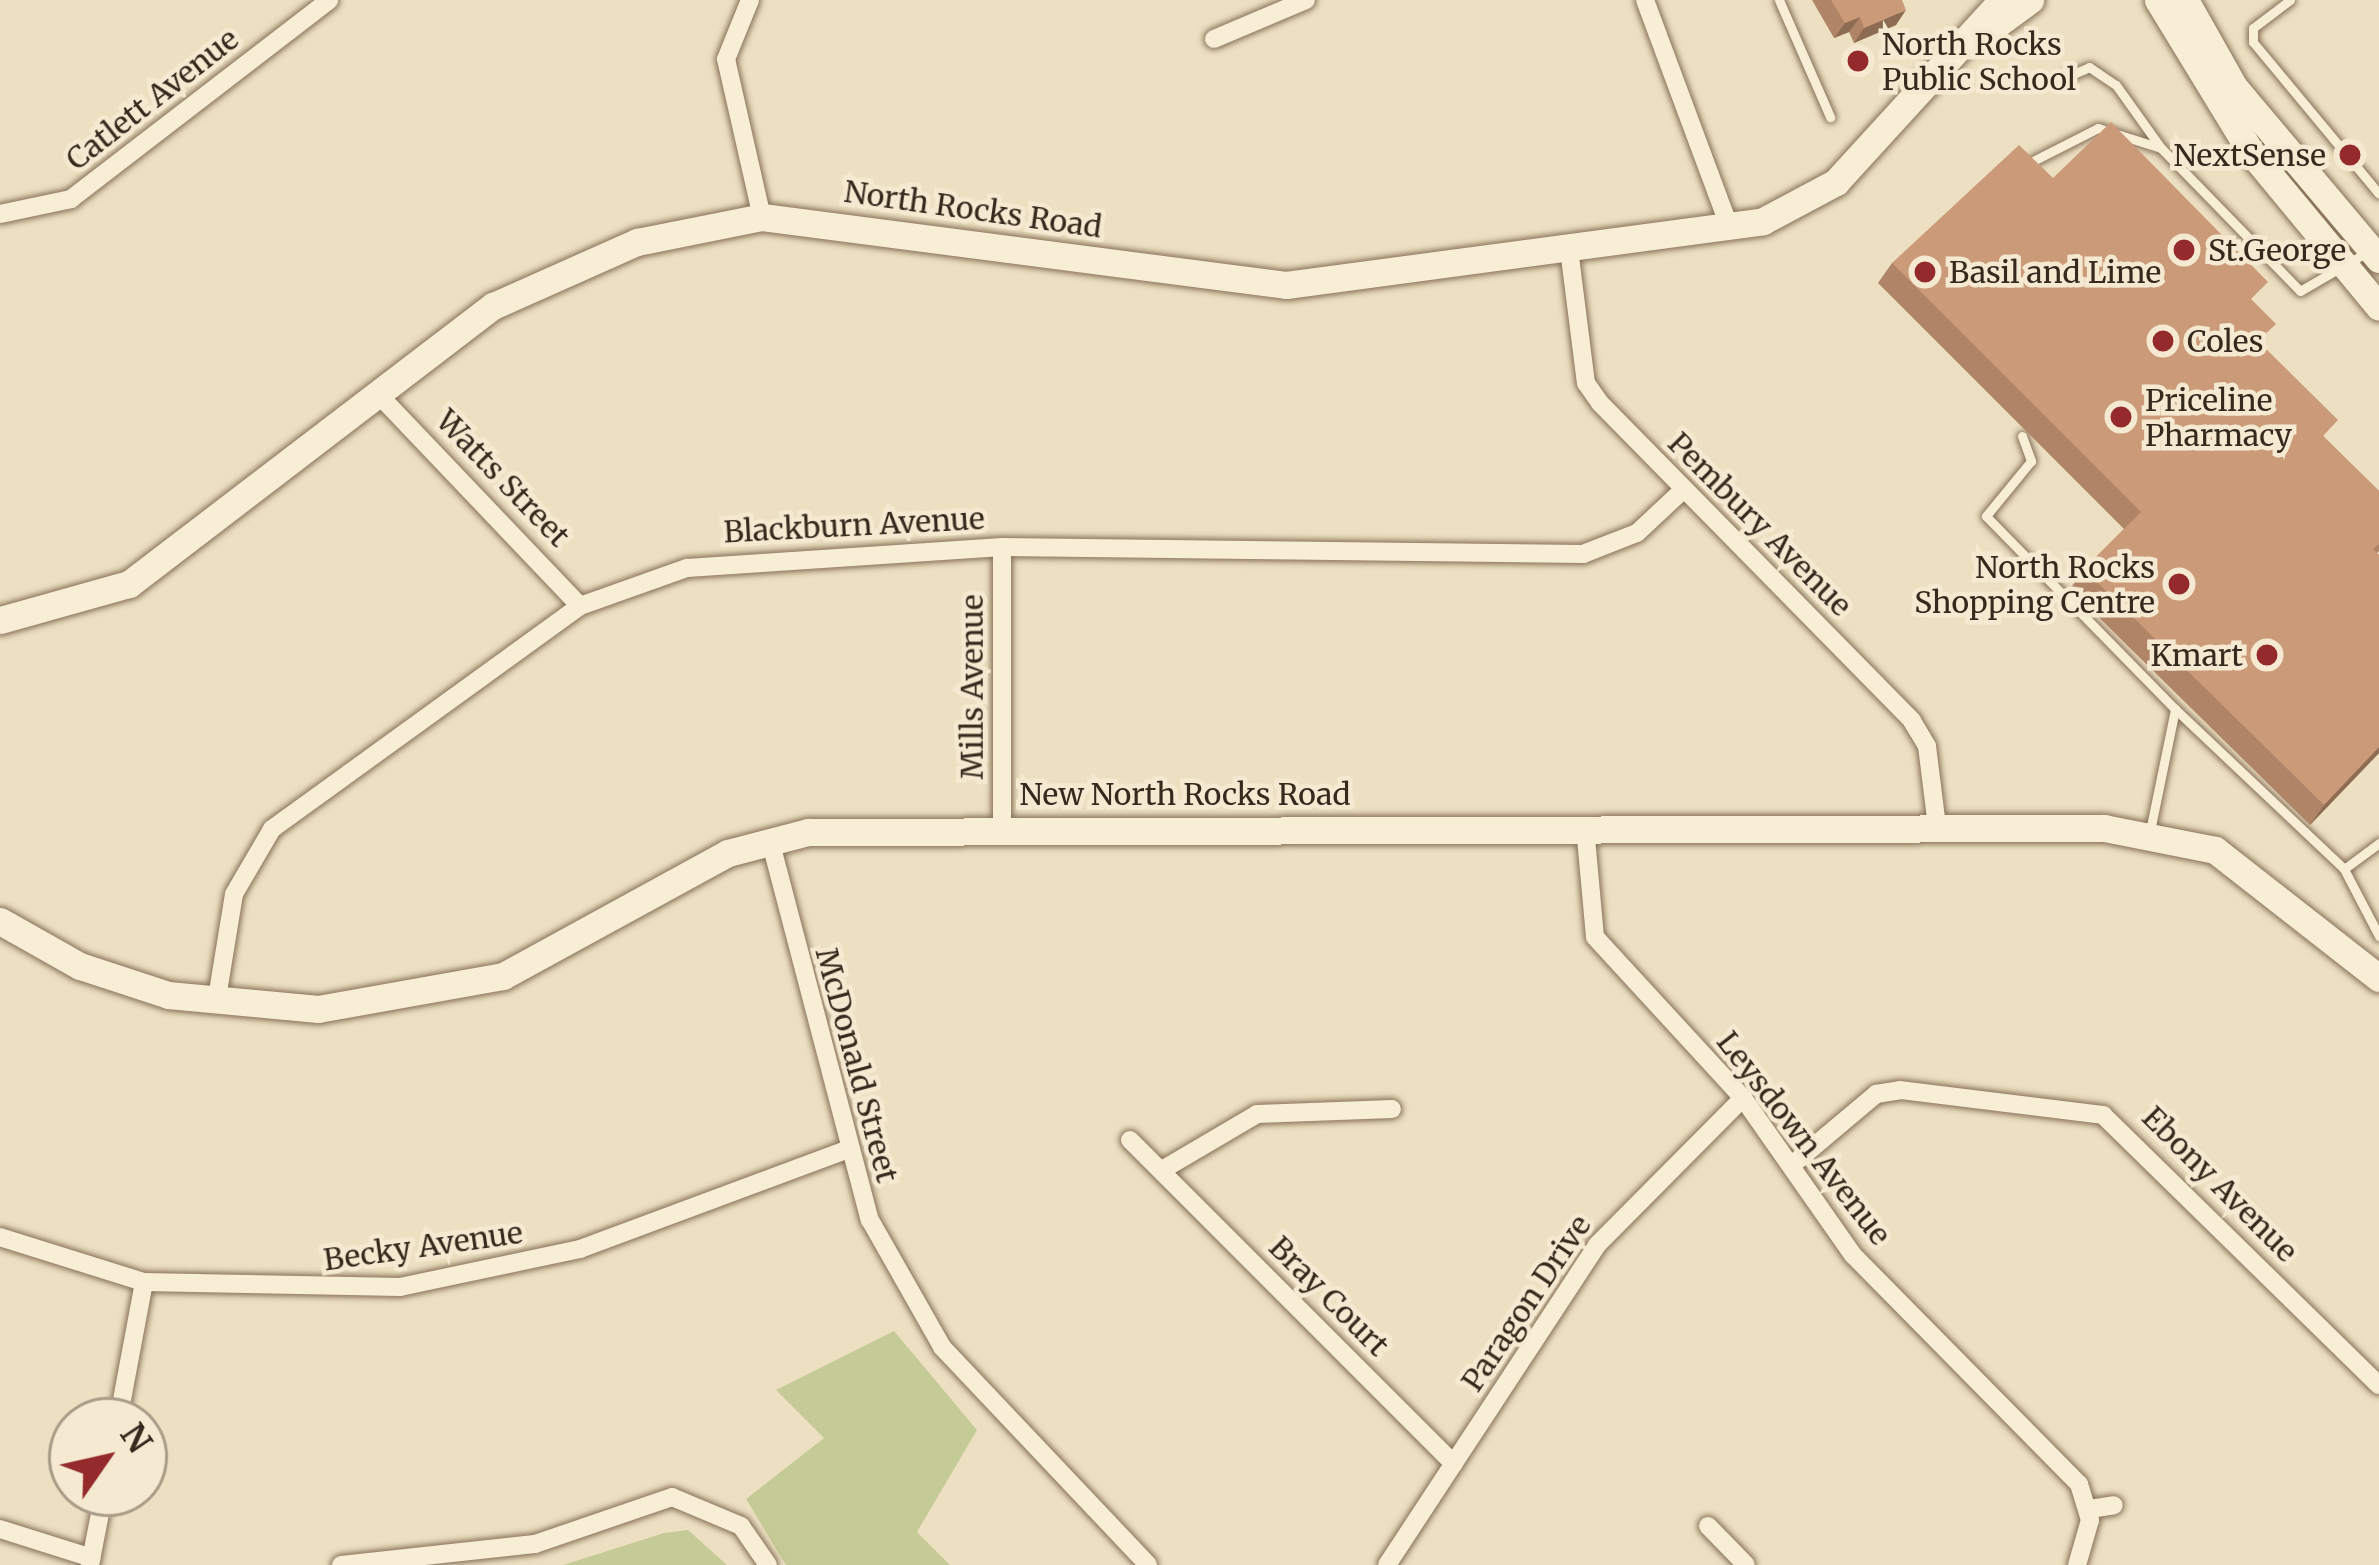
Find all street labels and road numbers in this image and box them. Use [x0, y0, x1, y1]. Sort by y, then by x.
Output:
street label: Catlett Avenue [59, 21, 245, 177]
street label: North Rocks Road [842, 173, 1104, 245]
street label: Watts Street [429, 402, 577, 554]
street label: Pembury Avenue [1661, 425, 1859, 623]
street label: Blackburn Avenue [723, 500, 985, 550]
street label: Mills Avenue [954, 594, 990, 780]
street label: New North Rocks Road [1019, 776, 1351, 812]
street label: McDonald Street [808, 944, 906, 1186]
street label: Leysdown Avenue [1710, 1024, 1898, 1252]
street label: Ebony Avenue [2135, 1099, 2305, 1269]
street label: Paragon Drive [1454, 1208, 1598, 1398]
street label: Becky Avenue [321, 1214, 525, 1278]
street label: Bray Court [1262, 1229, 1396, 1363]

